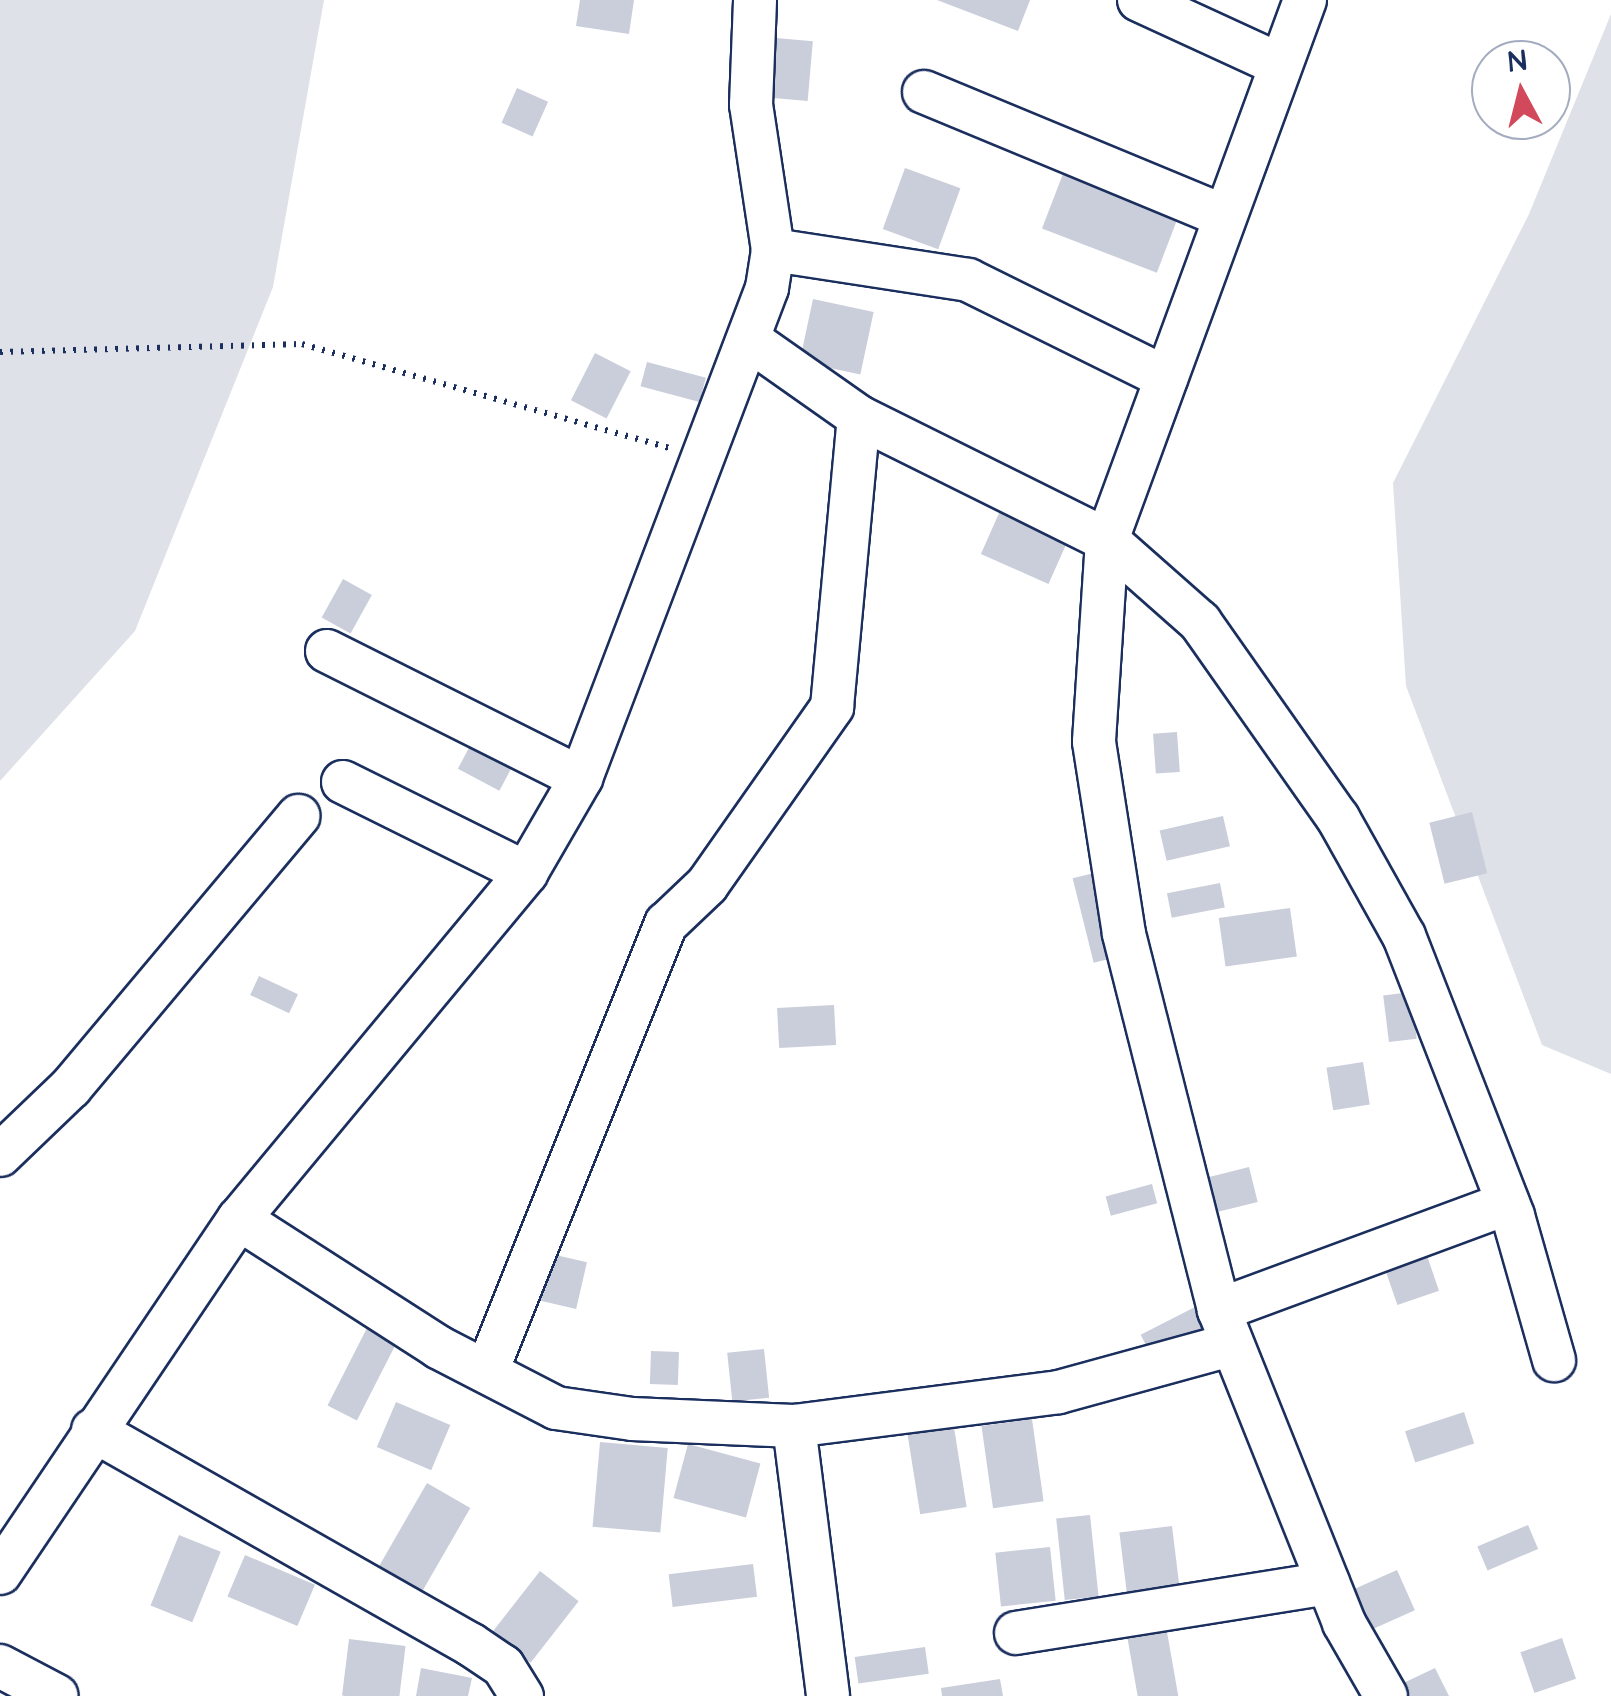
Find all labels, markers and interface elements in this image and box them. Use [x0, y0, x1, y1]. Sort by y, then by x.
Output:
north arrow [1471, 40, 1571, 140]
text: N [1506, 41, 1529, 82]

